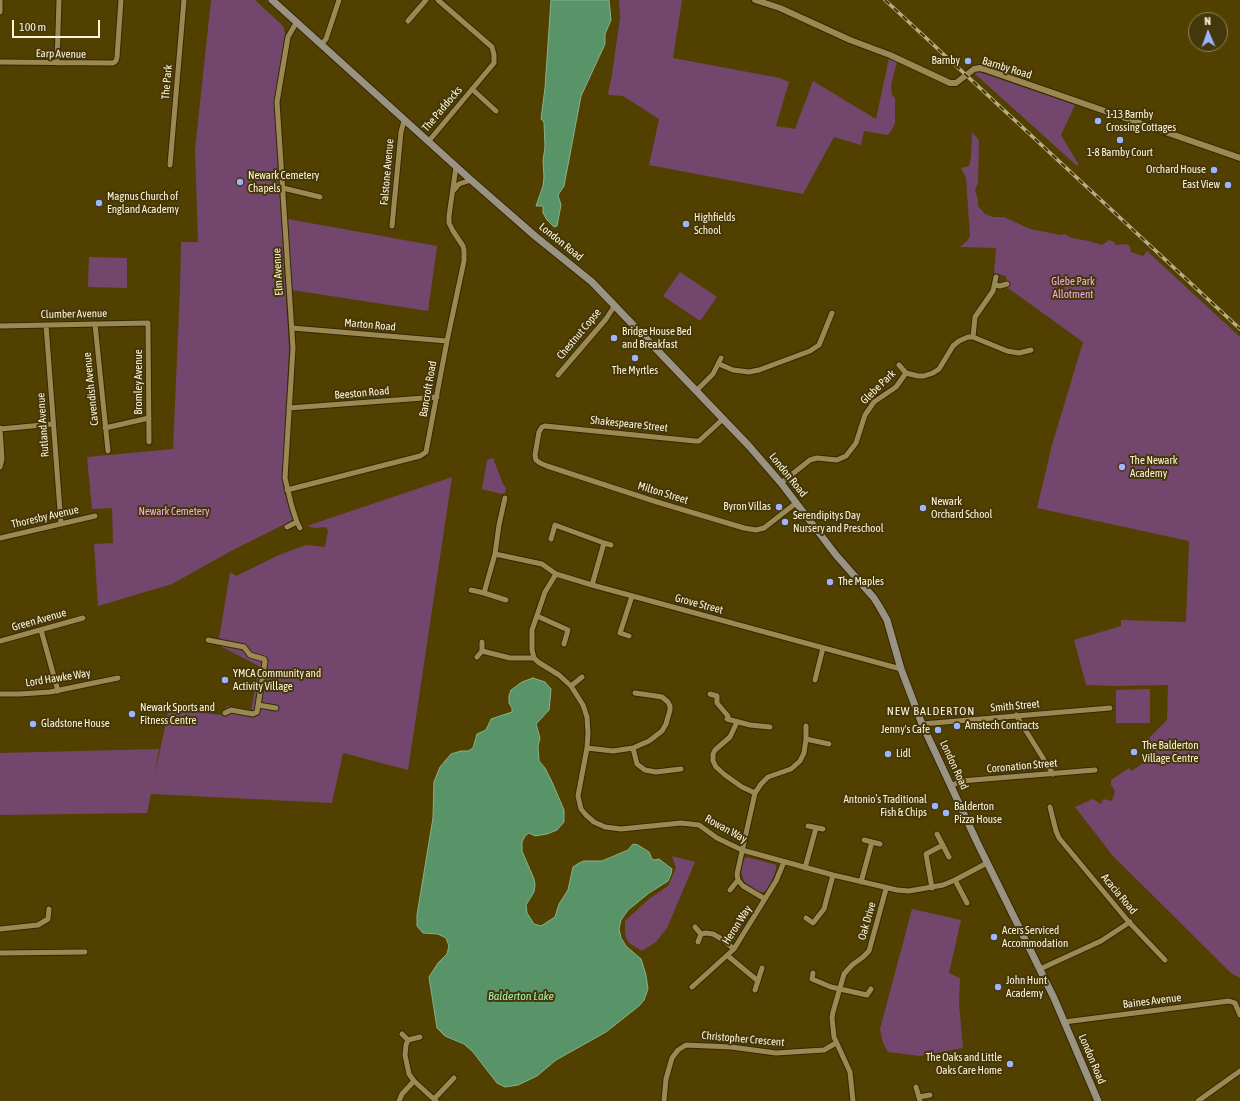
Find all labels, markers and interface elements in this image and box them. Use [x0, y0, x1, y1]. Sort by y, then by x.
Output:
scale bar [14, 12, 102, 38]
north arrow [1188, 12, 1228, 52]
text: N [1204, 15, 1211, 27]
text: 100 m [19, 20, 46, 34]
street label: Earp Avenue [36, 47, 86, 61]
place label: Barnby [931, 54, 960, 68]
street label: Barnby Road [981, 54, 1033, 82]
marker: Barnby [963, 56, 973, 66]
street label: The Park [159, 64, 175, 100]
street label: The Paddocks [419, 84, 465, 134]
place label: 1-13 Barnby Crossing Cottages [1106, 108, 1176, 134]
marker: 1-13 Barnby Crossing Cottages [1093, 116, 1103, 126]
marker: 1-8 Barnby Court [1115, 135, 1125, 145]
street label: Falstone Avenue [378, 138, 396, 206]
place label: 1-8 Barnby Court [1087, 146, 1153, 160]
place label: Orchard House [1146, 163, 1206, 177]
marker: Orchard House [1209, 165, 1219, 175]
place label: Newark Cemetery Chapels [248, 169, 319, 195]
marker: Newark Cemetery Chapels [235, 177, 245, 187]
place label: East View [1182, 178, 1220, 192]
marker: East View [1223, 180, 1233, 190]
place label: Magnus Church of England Academy [107, 190, 179, 216]
marker: Magnus Church of England Academy [94, 198, 104, 208]
place label: Highfields School [694, 211, 735, 237]
marker: Highfields School [681, 219, 691, 229]
street label: London Road [536, 220, 586, 264]
street label: Elm Avenue [270, 248, 286, 296]
park label: Glebe Park Allotment [1051, 275, 1095, 301]
street label: Chestnut Copse [554, 306, 604, 362]
street label: Clumber Avenue [41, 307, 107, 321]
street label: Marton Road [344, 316, 396, 334]
place label: Bridge House Bed and Breakfast [622, 325, 692, 351]
marker: Bridge House Bed and Breakfast [609, 333, 619, 343]
street label: Bromley Avenue [132, 349, 146, 415]
street label: Cavendish Avenue [81, 352, 101, 426]
marker: The Myrtles [630, 353, 640, 363]
street label: Bancroft Road [417, 360, 439, 418]
place label: The Myrtles [612, 364, 658, 378]
street label: Glebe Park [858, 367, 898, 407]
street label: Beeston Road [334, 384, 390, 402]
street label: Rutland Avenue [34, 392, 52, 458]
street label: Shakespeare Street [590, 413, 668, 435]
street label: London Road [766, 450, 810, 500]
place label: The Newark Academy [1130, 454, 1177, 480]
marker: The Newark Academy [1117, 462, 1127, 472]
street label: Milton Street [636, 479, 690, 507]
place label: Newark Orchard School [931, 495, 992, 521]
place label: Byron Villas [723, 500, 771, 514]
marker: Byron Villas [774, 502, 784, 512]
street label: Thoresby Avenue [10, 503, 80, 531]
marker: Newark Orchard School [918, 503, 928, 513]
park label: Newark Cemetery [138, 505, 210, 519]
place label: Serendipitys Day Nursery and Preschool [793, 509, 884, 535]
marker: Serendipitys Day Nursery and Preschool [780, 517, 790, 527]
place label: The Maples [838, 575, 884, 589]
marker: The Maples [825, 577, 835, 587]
street label: Grove Street [674, 591, 724, 617]
street label: Green Avenue [10, 606, 68, 634]
street label: Lord Hawke Way [24, 666, 92, 690]
place label: YMCA Community and Activity Village [233, 667, 321, 693]
marker: YMCA Community and Activity Village [220, 675, 230, 685]
street label: Smith Street [990, 697, 1040, 715]
place label: Newark Sports and Fitness Centre [140, 701, 215, 727]
district label: NEW BALDERTON [887, 704, 975, 718]
marker: Newark Sports and Fitness Centre [127, 709, 137, 719]
place label: Gladstone House [41, 717, 110, 731]
marker: Gladstone House [28, 719, 38, 729]
place label: Amstech Contracts [965, 719, 1039, 733]
marker: Amstech Contracts [952, 721, 962, 731]
place label: Jenny's Cafe [881, 723, 930, 737]
marker: Jenny's Cafe [933, 725, 943, 735]
street label: London Road [937, 738, 971, 792]
place label: The Balderton Village Centre [1142, 739, 1199, 765]
place label: Lidl [896, 747, 911, 761]
marker: The Balderton Village Centre [1129, 747, 1139, 757]
marker: Lidl [883, 749, 893, 759]
street label: Coronation Street [986, 756, 1058, 776]
place label: Antonio’s Traditional Fish & Chips [843, 793, 927, 819]
place label: Balderton Pizza House [954, 800, 1002, 826]
marker: Antonio’s Traditional Fish & Chips [930, 801, 940, 811]
marker: Balderton Pizza House [941, 808, 951, 818]
street label: Rowan Way [703, 812, 749, 846]
street label: Acacia Road [1098, 871, 1140, 917]
street label: Oak Drive [855, 900, 879, 942]
street label: Heron Way [720, 903, 754, 947]
place label: Acers Serviced Accommodation [1002, 924, 1068, 950]
marker: Acers Serviced Accommodation [989, 932, 999, 942]
place label: John Hunt Academy [1006, 974, 1047, 1000]
marker: John Hunt Academy [993, 982, 1003, 992]
water label: Balderton Lake [488, 989, 554, 1003]
street label: Baines Avenue [1122, 991, 1182, 1011]
street label: Christopher Crescent [701, 1029, 785, 1049]
street label: London Road [1076, 1032, 1108, 1086]
place label: The Oaks and Little Oaks Care Home [926, 1051, 1002, 1077]
marker: The Oaks and Little Oaks Care Home [1005, 1059, 1015, 1069]

